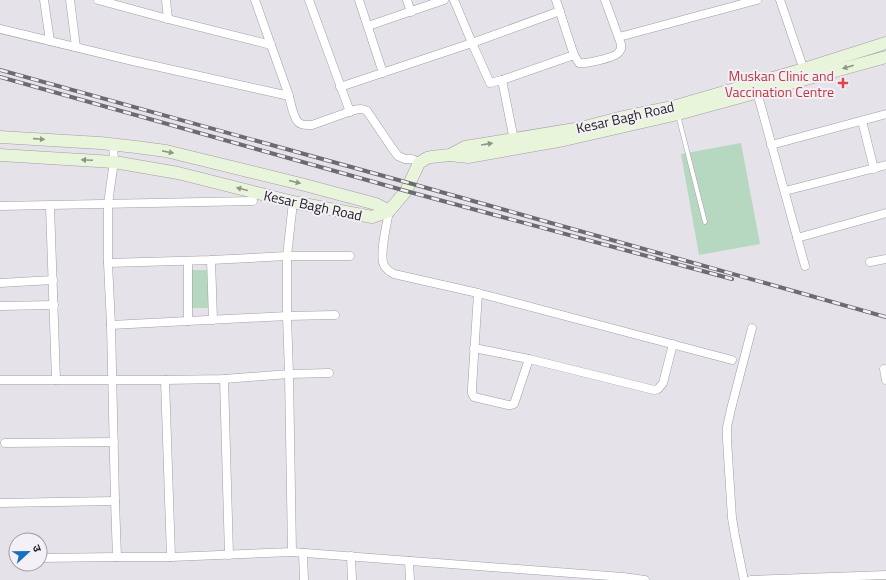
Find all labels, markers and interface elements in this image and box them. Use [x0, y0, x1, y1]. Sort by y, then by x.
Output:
place label: Muskan Clinic and Vaccination Centre [725, 65, 834, 102]
one-way arrow [842, 65, 855, 71]
marker: Muskan Clinic and Vaccination Centre [837, 77, 849, 89]
street label: Kesar Bagh Road [574, 96, 676, 138]
one-way arrow [33, 136, 46, 142]
one-way arrow [481, 141, 493, 147]
one-way arrow [162, 149, 174, 155]
one-way arrow [81, 157, 93, 164]
one-way arrow [288, 180, 301, 186]
street label: Kesar Bagh Road [262, 184, 364, 226]
one-way arrow [236, 186, 248, 192]
north arrow [8, 532, 48, 572]
text: उ [29, 542, 46, 555]

